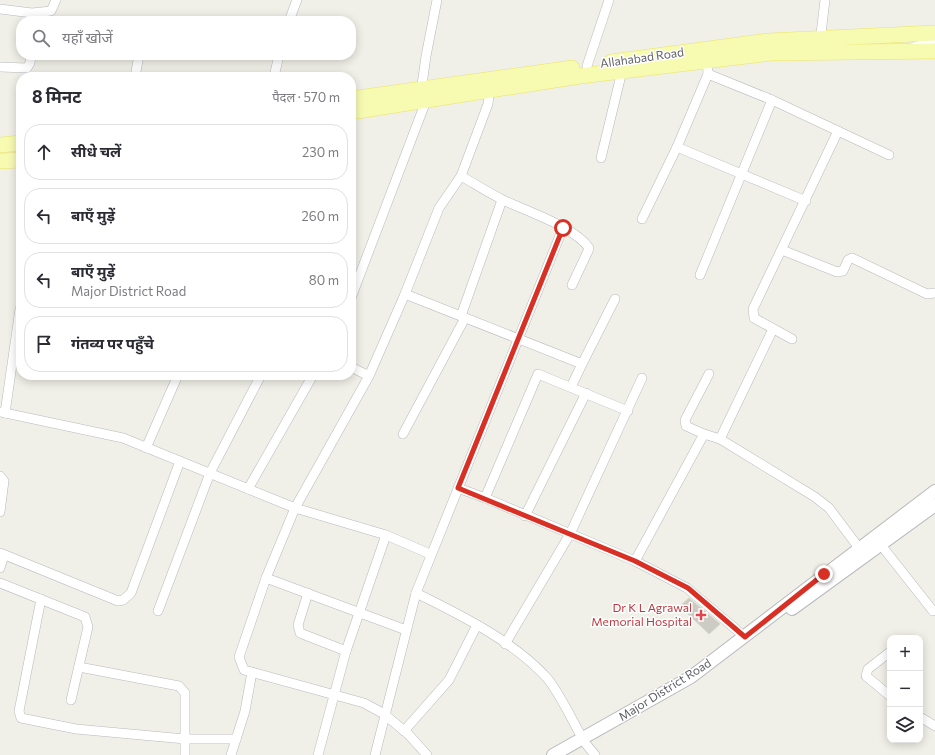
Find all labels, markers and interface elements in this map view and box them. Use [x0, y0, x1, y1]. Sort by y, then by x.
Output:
search box [16, 16, 356, 60]
icon: search [30, 27, 52, 49]
text: यहाँ खोजें [62, 28, 113, 46]
street label: Allahabad Road [599, 44, 685, 70]
text: 8 मिनट [32, 86, 81, 107]
text: पैदल · 570 m [272, 89, 340, 105]
icon: ahead [33, 141, 55, 163]
text: सीधे चलें [71, 142, 121, 160]
text: 230 m [302, 144, 339, 160]
icon: left [33, 205, 55, 227]
text: बाएँ मुड़ें [71, 206, 115, 224]
text: 260 m [302, 208, 339, 224]
route start [554, 219, 572, 237]
text: बाएँ मुड़ें [71, 262, 115, 280]
icon: left [33, 269, 55, 291]
text: 80 m [309, 272, 339, 288]
text: Major District Road [71, 283, 186, 299]
icon: arrive [33, 333, 55, 355]
text: गंतव्य पर पहुँचे [71, 334, 154, 352]
route end [815, 565, 833, 583]
place label: Dr K L Agrawal Memorial Hospital [591, 600, 692, 628]
marker: Dr K L Agrawal Memorial Hospital [695, 609, 707, 621]
map controls [887, 635, 923, 743]
button: + [887, 635, 923, 671]
street label: Major District Road [616, 655, 713, 723]
button: − [887, 671, 923, 707]
button: layers [887, 707, 923, 743]

